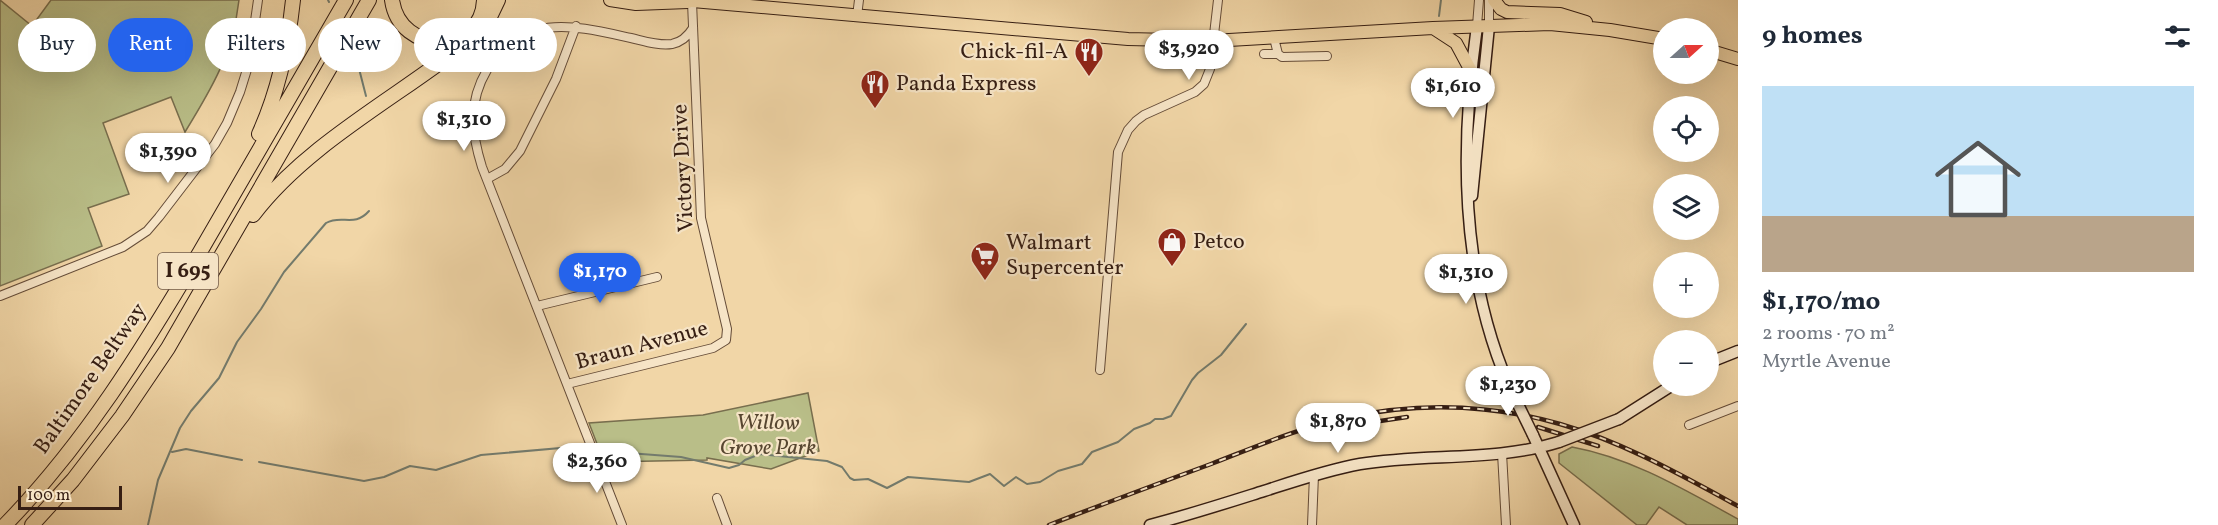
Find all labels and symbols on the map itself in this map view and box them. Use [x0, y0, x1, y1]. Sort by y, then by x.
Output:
north arrow [1653, 18, 1719, 84]
pin: $3,920 [1140, 30, 1238, 81]
restaurant icon: Chick-fil-A [1073, 36, 1105, 78]
place label: Chick-fil-A [961, 37, 1068, 68]
restaurant icon: Panda Express [859, 68, 891, 110]
pin: $1,610 [1404, 68, 1502, 119]
place label: Panda Express [896, 69, 1036, 100]
pin: $1,310 [415, 101, 513, 152]
street label: Victory Drive [665, 103, 703, 233]
pin: $1,390 [119, 133, 217, 184]
shop icon: Petco [1156, 226, 1188, 268]
place label: Petco [1193, 227, 1245, 258]
place label: Walmart Supercenter [1006, 228, 1123, 284]
supermarket icon: Walmart Supercenter [969, 240, 1001, 282]
road number: I 695 [158, 253, 218, 289]
pin: $1,170 [551, 253, 649, 304]
pin: $1,310 [1417, 254, 1515, 305]
street label: Baltimore Beltway [27, 297, 155, 461]
street label: Braun Avenue [572, 313, 712, 379]
pin: $1,230 [1459, 366, 1557, 417]
pin: $1,870 [1289, 403, 1387, 454]
park label: Willow Grove Park [720, 408, 816, 464]
pin: $2,360 [548, 443, 646, 494]
scale bar [18, 483, 122, 510]

